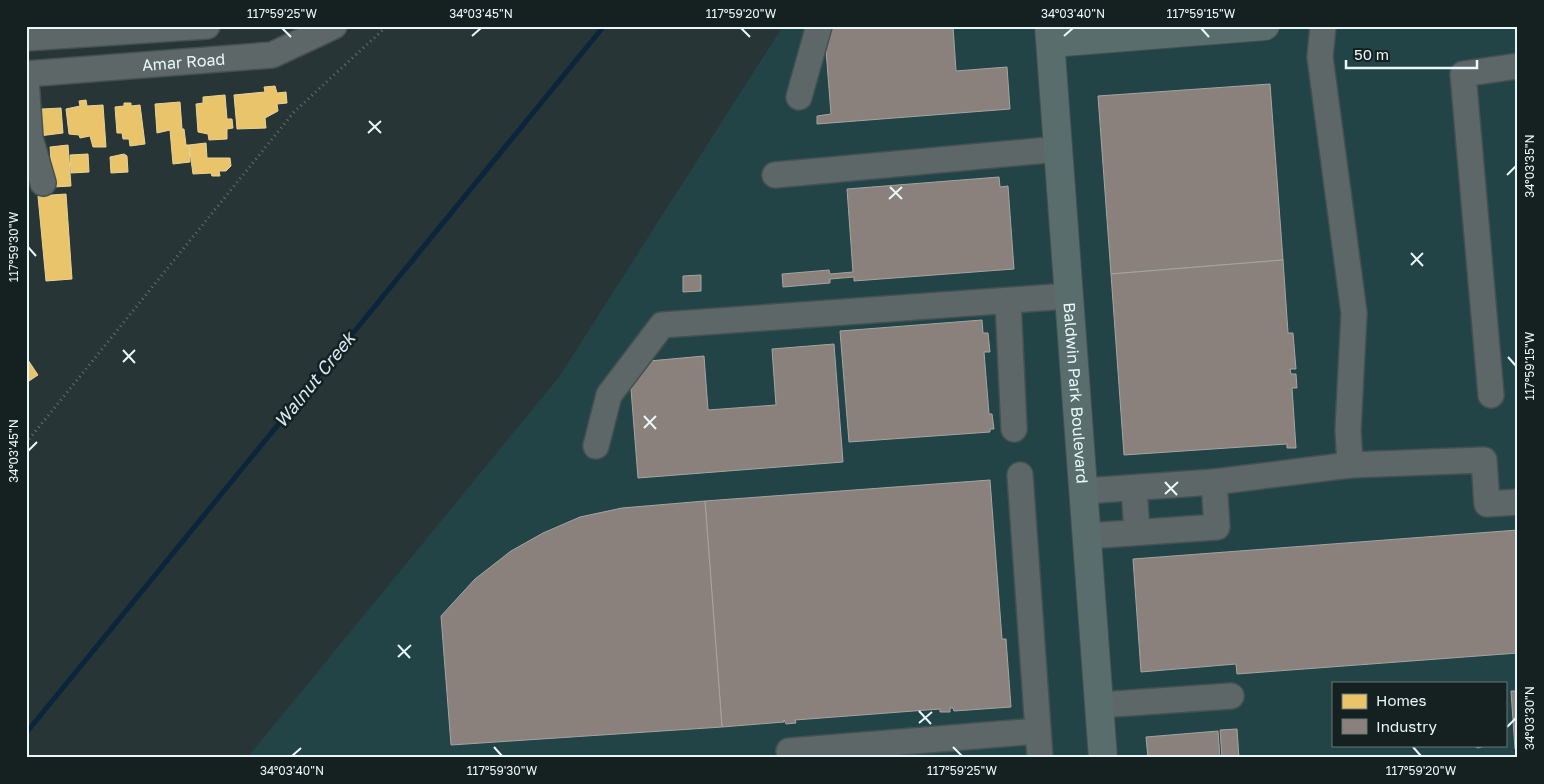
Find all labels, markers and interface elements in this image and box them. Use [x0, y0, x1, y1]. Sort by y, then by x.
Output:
text: 117°59'25"W [247, 6, 317, 21]
text: 34°03'45"N [449, 6, 513, 21]
text: 117°59'20"W [706, 6, 777, 21]
text: 34°03'40"N [1041, 6, 1105, 21]
text: 117°59'15"W [1167, 6, 1236, 21]
scale bar [1346, 38, 1478, 70]
text: 50 m [1354, 45, 1389, 63]
street label: Amar Road [141, 49, 226, 75]
text: 34°03'35"N [1522, 134, 1537, 198]
text: 117°59'30"W [6, 211, 21, 282]
street label: Baldwin Park Boulevard [1059, 302, 1093, 484]
water label: Walnut Creek [269, 326, 361, 431]
text: 117°59'15"W [1522, 331, 1537, 400]
text: 34°03'45"N [6, 419, 21, 483]
legend [1332, 682, 1506, 746]
text: 34°03'30"N [1522, 686, 1537, 750]
text: Homes [1376, 691, 1426, 709]
text: Industry [1376, 717, 1437, 735]
text: 34°03'40"N [260, 763, 324, 778]
text: 117°59'30"W [467, 763, 538, 778]
text: 117°59'25"W [927, 763, 997, 778]
text: 117°59'20"W [1386, 763, 1457, 778]

